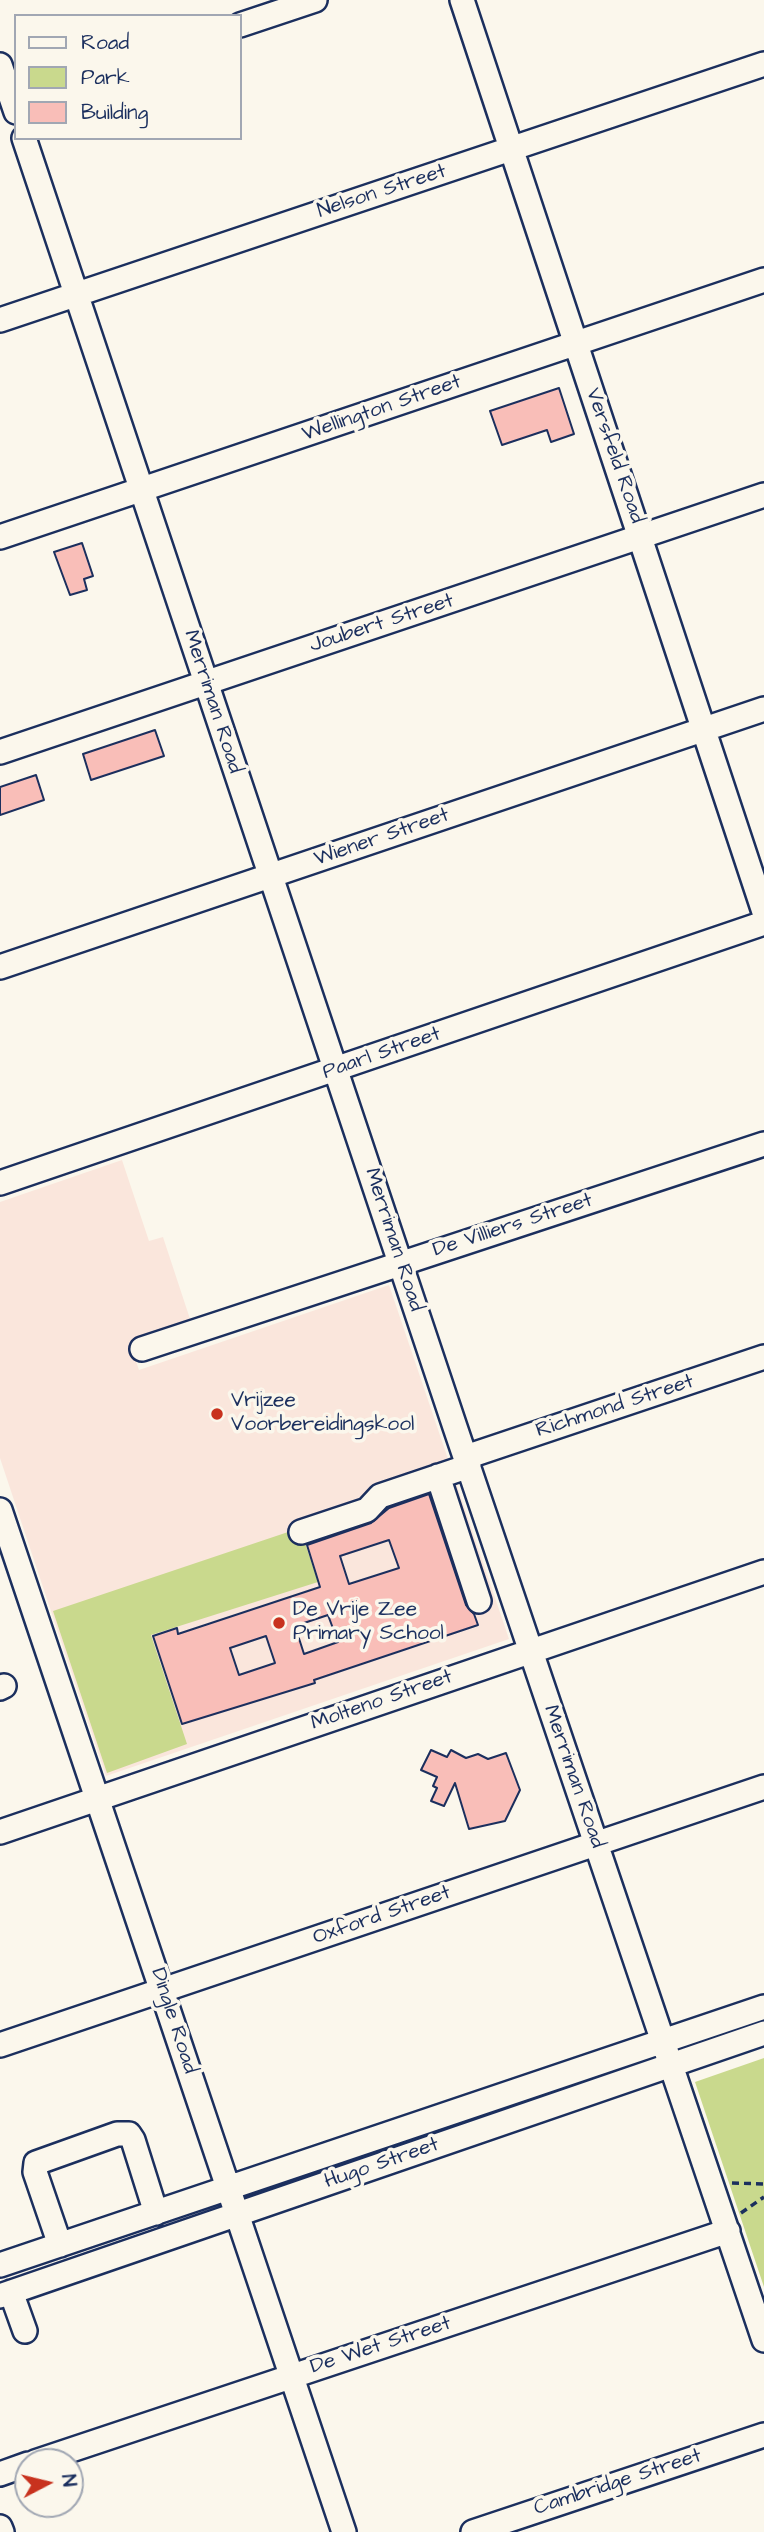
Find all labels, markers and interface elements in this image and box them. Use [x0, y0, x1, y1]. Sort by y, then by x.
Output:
legend [14, 14, 242, 140]
text: Road [81, 28, 129, 57]
text: Park [81, 63, 130, 92]
text: Building [81, 98, 148, 127]
street label: Nelson Street [314, 159, 450, 225]
street label: Wellington Street [299, 370, 465, 448]
street label: Versfeld Road [579, 385, 649, 527]
street label: Joubert Street [307, 589, 457, 659]
street label: Merriman Road [177, 627, 247, 777]
street label: Wiener Street [311, 803, 453, 873]
street label: Paarl Street [320, 1022, 444, 1086]
street label: Merriman Road [358, 1165, 428, 1315]
street label: De Villiers Street [430, 1188, 596, 1264]
street label: Richmond Street [533, 1370, 697, 1444]
place label: Vrijzee Voorbereidingskool [231, 1389, 414, 1439]
marker: Vrijzee Voorbereidingskool [209, 1406, 225, 1422]
place label: De Vrije Zee Primary School [293, 1598, 444, 1648]
marker: De Vrije Zee Primary School [271, 1615, 287, 1631]
street label: Molteno Street [308, 1665, 456, 1737]
street label: Merriman Road [537, 1702, 609, 1852]
street label: Oxford Street [310, 1881, 454, 1951]
street label: Dingle Road [144, 1965, 202, 2077]
street label: Hugo Street [322, 2133, 442, 2195]
street label: De Wet Street [308, 2311, 454, 2381]
street label: Cambridge Street [531, 2444, 705, 2522]
north arrow [14, 2448, 84, 2518]
text: N [54, 2473, 82, 2488]

